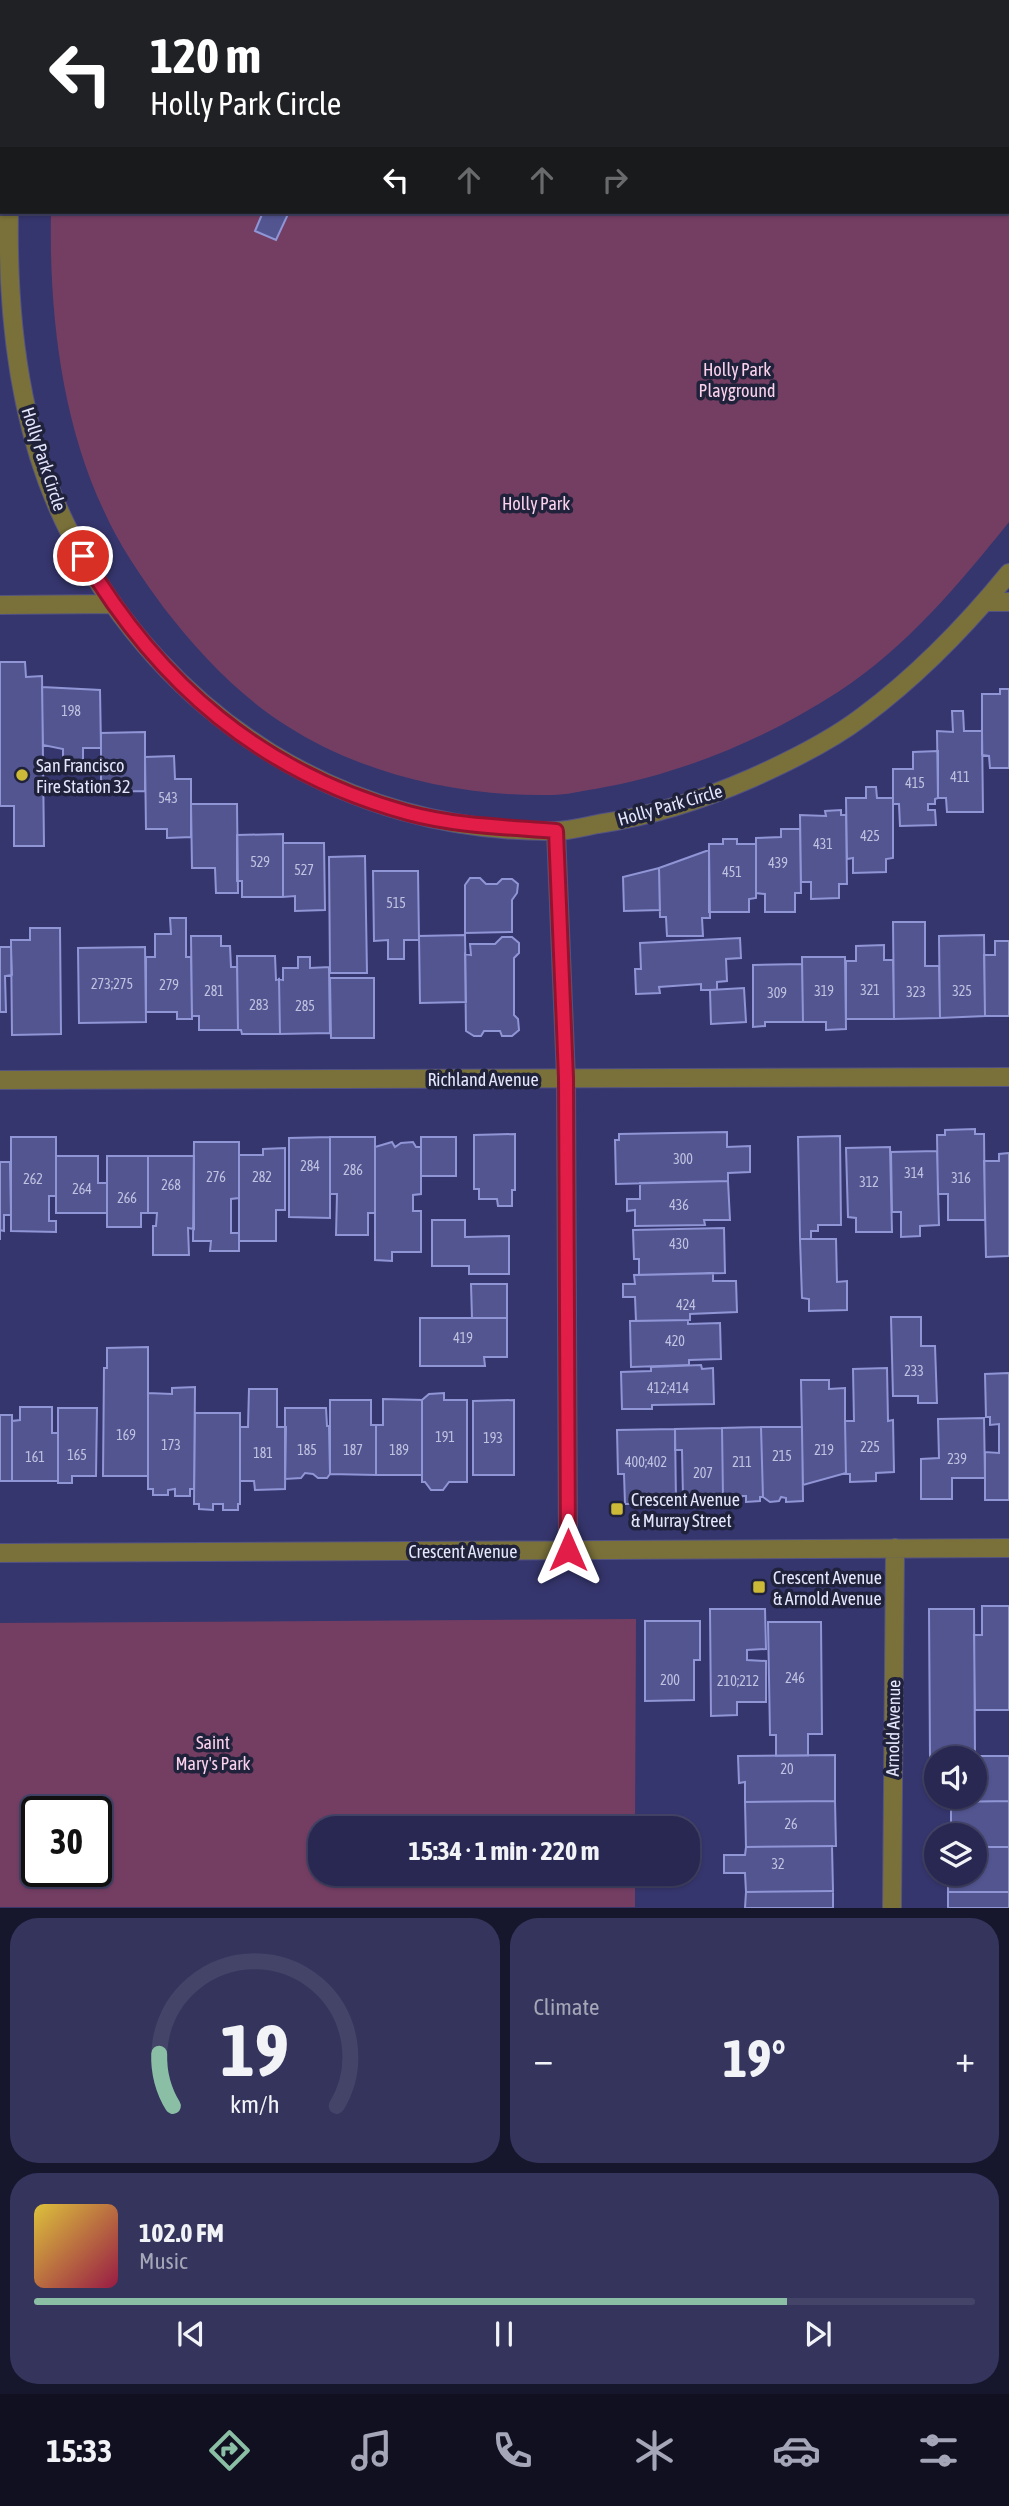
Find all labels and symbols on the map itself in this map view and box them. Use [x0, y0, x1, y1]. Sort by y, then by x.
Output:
park label: Holly Park Playground [699, 359, 775, 401]
street label: Holly Park Circle [17, 405, 71, 513]
park label: Holly Park [502, 493, 570, 514]
pin [53, 526, 113, 586]
house number: 198 [61, 703, 81, 719]
place label: San Francisco Fire Station 32 [36, 755, 130, 797]
marker: San Francisco Fire Station 32 [14, 767, 30, 783]
house number: 411 [950, 769, 970, 785]
house number: 415 [905, 775, 925, 791]
street label: Holly Park Circle [615, 780, 725, 830]
house number: 543 [158, 790, 178, 806]
house number: 425 [860, 828, 880, 844]
house number: 431 [813, 836, 833, 852]
house number: 529 [250, 854, 270, 870]
house number: 439 [768, 855, 788, 871]
house number: 527 [294, 862, 314, 878]
house number: 451 [722, 864, 742, 880]
house number: 515 [386, 895, 406, 911]
house number: 273;275 [91, 976, 133, 992]
house number: 279 [159, 977, 179, 993]
house number: 321 [860, 982, 880, 998]
house number: 281 [204, 983, 224, 999]
house number: 319 [814, 983, 834, 999]
house number: 325 [952, 983, 972, 999]
house number: 323 [906, 984, 926, 1000]
house number: 309 [767, 985, 787, 1001]
house number: 283 [249, 997, 269, 1013]
house number: 285 [295, 998, 315, 1014]
street label: Richland Avenue [427, 1069, 539, 1090]
house number: 300 [673, 1151, 693, 1167]
house number: 284 [300, 1158, 320, 1174]
house number: 286 [343, 1162, 363, 1178]
house number: 314 [904, 1165, 924, 1181]
house number: 276 [206, 1169, 226, 1185]
house number: 282 [252, 1169, 272, 1185]
house number: 316 [951, 1170, 971, 1186]
house number: 262 [23, 1171, 43, 1187]
house number: 312 [859, 1174, 879, 1190]
house number: 268 [161, 1177, 181, 1193]
house number: 264 [72, 1181, 92, 1197]
house number: 266 [117, 1190, 137, 1206]
house number: 436 [669, 1197, 689, 1213]
house number: 430 [669, 1236, 689, 1252]
house number: 424 [676, 1297, 696, 1313]
house number: 419 [453, 1330, 473, 1346]
house number: 420 [665, 1333, 685, 1349]
house number: 233 [904, 1363, 924, 1379]
house number: 412;414 [647, 1380, 689, 1396]
house number: 169 [116, 1427, 136, 1443]
house number: 191 [435, 1429, 455, 1445]
house number: 193 [483, 1430, 503, 1446]
house number: 173 [161, 1437, 181, 1453]
house number: 225 [860, 1439, 880, 1455]
house number: 185 [297, 1442, 317, 1458]
house number: 187 [343, 1442, 363, 1458]
house number: 189 [389, 1442, 409, 1458]
house number: 219 [814, 1442, 834, 1458]
house number: 181 [253, 1445, 273, 1461]
house number: 165 [67, 1447, 87, 1463]
house number: 215 [772, 1448, 792, 1464]
house number: 161 [25, 1449, 45, 1465]
house number: 239 [947, 1451, 967, 1467]
house number: 400;402 [625, 1454, 667, 1470]
house number: 211 [732, 1454, 752, 1470]
house number: 207 [693, 1465, 713, 1481]
place label: Crescent Avenue & Murray Street [631, 1489, 740, 1531]
marker: Crescent Avenue & Murray Street [609, 1501, 625, 1517]
position arrow [531, 1513, 605, 1587]
street label: Crescent Avenue [409, 1541, 517, 1562]
place label: Crescent Avenue & Arnold Avenue [773, 1567, 882, 1609]
marker: Crescent Avenue & Arnold Avenue [751, 1579, 767, 1595]
house number: 246 [785, 1670, 805, 1686]
house number: 200 [660, 1672, 680, 1688]
house number: 210;212 [717, 1673, 759, 1689]
street label: Arnold Avenue [882, 1679, 904, 1777]
park label: Saint Mary's Park [176, 1732, 251, 1774]
house number: 20 [780, 1761, 794, 1777]
speed limit sign: 30 [21, 1796, 112, 1887]
house number: 26 [784, 1816, 798, 1832]
house number: 32 [771, 1856, 785, 1872]

